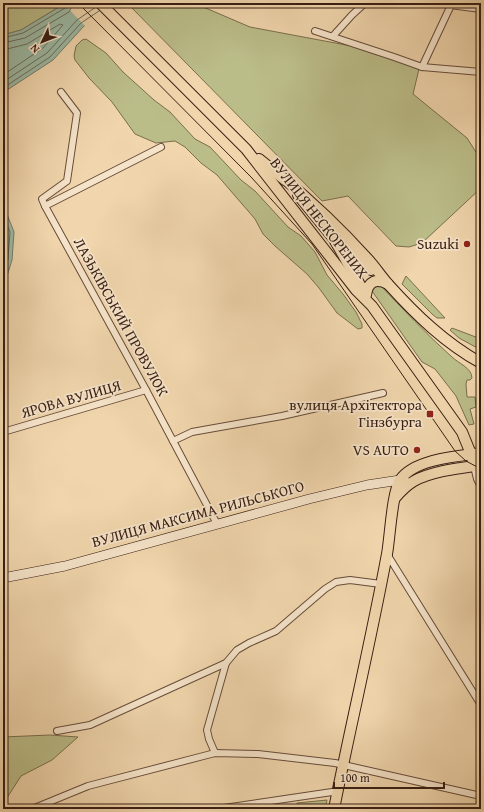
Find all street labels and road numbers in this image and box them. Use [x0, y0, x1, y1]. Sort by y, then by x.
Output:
street label: ВУЛИЦЯ НЕСКОРЕНИХ [266, 153, 374, 283]
street label: ЛАЗЬКІВСЬКИЙ ПРОВУЛОК [69, 234, 174, 401]
street label: ЯРОВА ВУЛИЦЯ [18, 374, 123, 423]
street label: ВУЛИЦЯ МАКСИМА РИЛЬСЬКОГО [89, 475, 306, 552]

